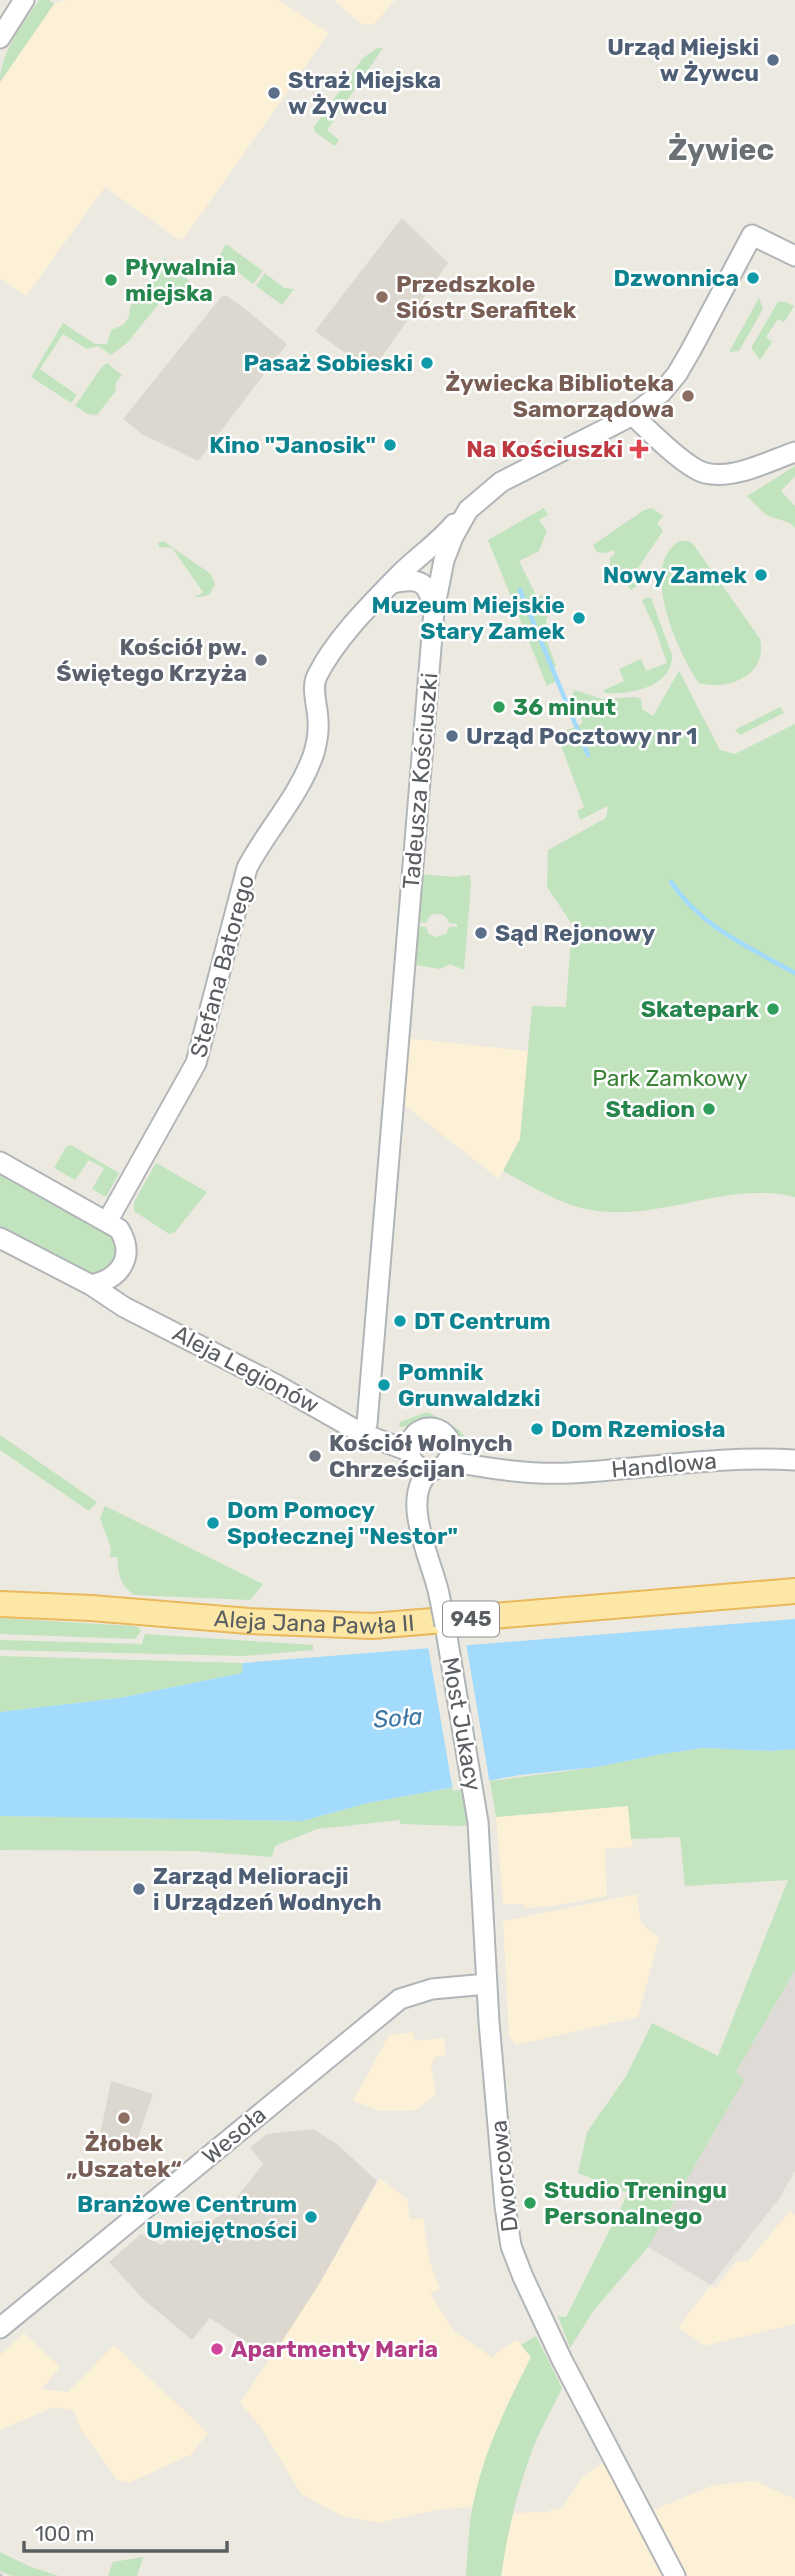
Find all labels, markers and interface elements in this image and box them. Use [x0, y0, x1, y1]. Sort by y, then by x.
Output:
place label: Urząd Miejski w Żywcu [607, 33, 759, 87]
marker: Urząd Miejski w Żywcu [765, 52, 781, 68]
place label: Straż Miejska w Żywcu [288, 66, 441, 120]
marker: Straż Miejska w Żywcu [266, 85, 282, 101]
district label: Żywiec [668, 132, 774, 168]
place label: Pływalnia miejska [125, 253, 236, 307]
place label: Dzwonnica [614, 264, 739, 292]
place label: Przedszkole Sióstr Serafitek [396, 270, 577, 324]
marker: Dzwonnica [745, 270, 761, 286]
marker: Pływalnia miejska [103, 272, 119, 288]
marker: Przedszkole Sióstr Serafitek [374, 289, 390, 305]
place label: Pasaż Sobieski [243, 349, 413, 377]
marker: Pasaż Sobieski [419, 355, 435, 371]
place label: Żywiecka Biblioteka Samorządowa [445, 369, 674, 423]
marker: Żywiecka Biblioteka Samorządowa [680, 388, 696, 404]
place label: Kino "Janosik" [209, 431, 376, 459]
place label: Na Kościuszki [466, 435, 623, 463]
marker: Kino "Janosik" [382, 437, 398, 453]
marker: Na Kościuszki [629, 439, 649, 459]
place label: Nowy Zamek [603, 561, 748, 589]
marker: Nowy Zamek [753, 567, 769, 583]
place label: Muzeum Miejskie Stary Zamek [372, 591, 566, 645]
marker: Muzeum Miejskie Stary Zamek [571, 610, 587, 626]
place label: Kościół pw. Świętego Krzyża [56, 633, 247, 687]
marker: Kościół pw. Świętego Krzyża [253, 652, 269, 668]
street label: Tadeusza Kościuszki [397, 672, 443, 890]
place label: 36 minut [513, 693, 616, 721]
marker: 36 minut [491, 699, 507, 715]
place label: Urząd Pocztowy nr 1 [466, 722, 697, 750]
marker: Urząd Pocztowy nr 1 [444, 728, 460, 744]
street label: Stefana Batorego [184, 871, 260, 1061]
place label: Sąd Rejonowy [495, 919, 655, 947]
marker: Sąd Rejonowy [473, 925, 489, 941]
place label: Skatepark [641, 995, 760, 1023]
marker: Skatepark [765, 1001, 781, 1017]
park label: Park Zamkowy [592, 1064, 748, 1092]
place label: Stadion [606, 1095, 695, 1123]
marker: Stadion [701, 1101, 717, 1117]
place label: DT Centrum [414, 1307, 551, 1335]
marker: DT Centrum [392, 1313, 408, 1329]
street label: Aleja Legionów [168, 1319, 324, 1419]
place label: Pomnik Grunwaldzki [398, 1358, 541, 1412]
marker: Pomnik Grunwaldzki [376, 1377, 392, 1393]
place label: Dom Rzemiosła [551, 1415, 726, 1443]
marker: Dom Rzemiosła [529, 1421, 545, 1437]
place label: Kościół Wolnych Chrześcijan [329, 1429, 513, 1483]
street label: Handlowa [610, 1446, 718, 1484]
marker: Kościół Wolnych Chrześcijan [307, 1448, 323, 1464]
place label: Dom Pomocy Społecznej "Nestor" [227, 1496, 458, 1550]
marker: Dom Pomocy Społecznej "Nestor" [205, 1515, 221, 1531]
road number: 945 [443, 1602, 499, 1636]
street label: Aleja Jana Pawła II [213, 1604, 416, 1640]
street label: Most Jukacy [436, 1655, 488, 1793]
water label: Soła [372, 1702, 424, 1734]
place label: Zarząd Melioracji i Urządzeń Wodnych [153, 1862, 382, 1916]
marker: Zarząd Melioracji i Urządzeń Wodnych [131, 1881, 147, 1897]
street label: Wesoła [196, 2100, 272, 2170]
marker: Żłobek „Uszatek“ [116, 2110, 132, 2126]
street label: Dworcowa [484, 2119, 524, 2233]
place label: Żłobek „Uszatek“ [66, 2129, 182, 2183]
place label: Studio Treningu Personalnego [544, 2176, 727, 2230]
place label: Branżowe Centrum Umiejętności [77, 2190, 297, 2244]
marker: Studio Treningu Personalnego [522, 2195, 538, 2211]
marker: Branżowe Centrum Umiejętności [303, 2209, 319, 2225]
place label: Apartmenty Maria [231, 2335, 438, 2363]
marker: Apartmenty Maria [209, 2341, 225, 2357]
scale bar [24, 2510, 228, 2554]
text: 100 m [35, 2521, 94, 2546]

